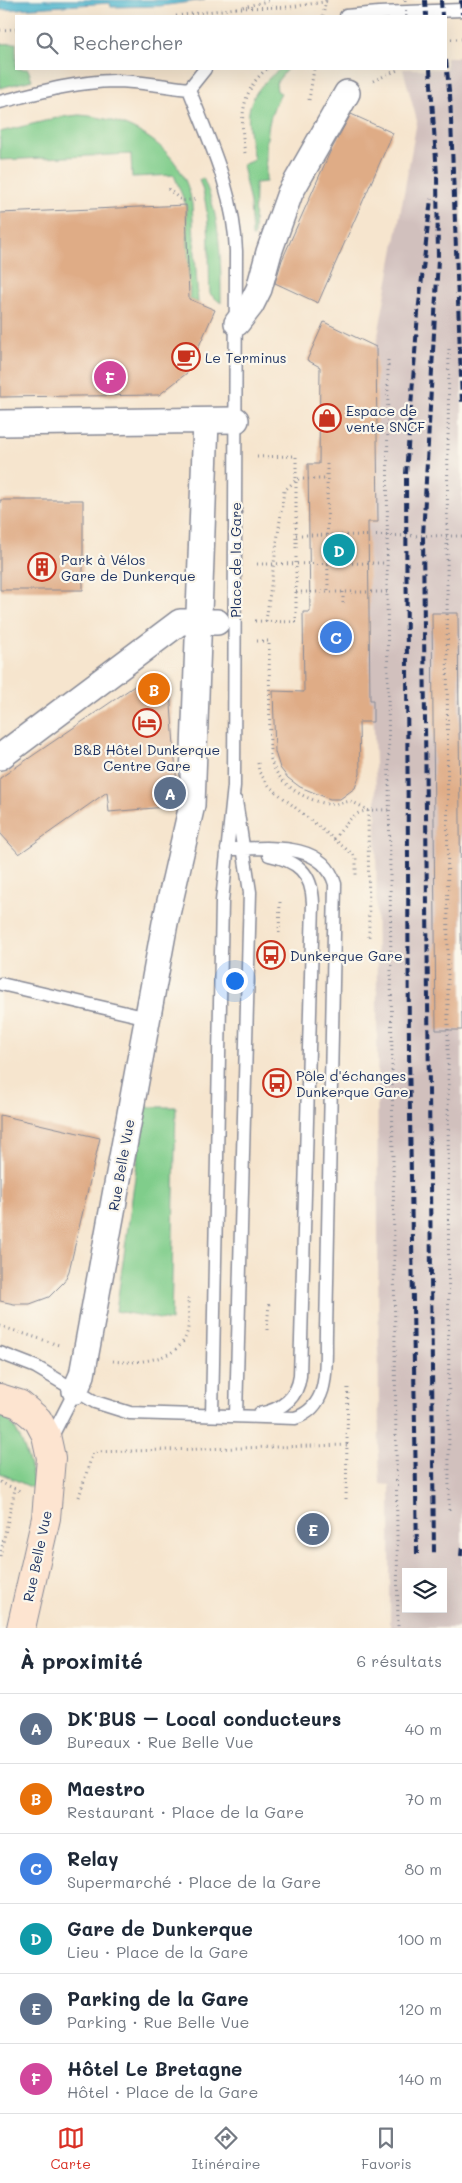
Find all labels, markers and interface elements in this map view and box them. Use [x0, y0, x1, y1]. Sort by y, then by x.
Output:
search box [15, 15, 447, 70]
icon: search [33, 29, 61, 57]
text: Rechercher [73, 30, 183, 55]
cafe icon: Le Terminus [171, 342, 201, 372]
place label: Le Terminus [205, 348, 287, 367]
pin: F [94, 358, 126, 396]
place label: Espace de vente SNCF [346, 401, 425, 436]
shop icon: Espace de vente SNCF [312, 403, 342, 433]
street label: Place de la Gare [226, 502, 245, 618]
pin: D [323, 531, 355, 569]
place label: Park à Vélos Gare de Dunkerque [61, 550, 196, 585]
building icon: Park à Vélos Gare de Dunkerque [27, 552, 57, 582]
pin: C [320, 618, 352, 656]
pin: B [138, 670, 170, 708]
hotel icon: B&B Hôtel Dunkerque Centre Gare [132, 708, 162, 738]
place label: B&B Hôtel Dunkerque Centre Gare [74, 740, 220, 775]
pin: A [154, 774, 186, 812]
bus stop icon: Dunkerque Gare [256, 940, 286, 970]
place label: Dunkerque Gare [290, 946, 403, 965]
your location [222, 968, 248, 994]
place label: Pôle d'échanges Dunkerque Gare [296, 1066, 409, 1101]
bus stop icon: Pôle d'échanges Dunkerque Gare [262, 1068, 292, 1098]
street label: Rue Belle Vue [104, 1118, 138, 1212]
street label: Rue Belle Vue [18, 1509, 56, 1603]
pin: E [297, 1510, 329, 1548]
map controls [402, 1568, 447, 1613]
button: layers [402, 1568, 447, 1613]
text: À proximité [20, 1647, 143, 1674]
text: 6 résultats [357, 1650, 442, 1671]
text: DK'BUS – Local conducteurs [67, 1706, 341, 1731]
text: A [30, 1718, 42, 1739]
text: 40 m [405, 1718, 442, 1739]
text: Bureaux · Rue Belle Vue [67, 1731, 254, 1752]
text: Maestro [67, 1776, 145, 1801]
text: B [31, 1788, 41, 1809]
text: 70 m [405, 1788, 442, 1809]
text: Restaurant · Place de la Gare [67, 1801, 304, 1822]
text: Relay [67, 1846, 119, 1871]
text: C [30, 1858, 42, 1879]
text: 80 m [405, 1858, 442, 1879]
text: Supermarché · Place de la Gare [67, 1871, 321, 1892]
text: Gare de Dunkerque [67, 1916, 253, 1941]
text: D [30, 1928, 42, 1949]
text: 100 m [397, 1928, 442, 1949]
text: Lieu · Place de la Gare [67, 1941, 248, 1962]
text: Parking de la Gare [67, 1986, 249, 2011]
text: E [31, 1998, 41, 2019]
text: 120 m [398, 1998, 442, 2019]
text: Parking · Rue Belle Vue [67, 2011, 249, 2032]
text: Hôtel Le Bretagne [67, 2056, 242, 2081]
text: F [31, 2068, 41, 2089]
text: 140 m [398, 2068, 442, 2089]
text: Hôtel · Place de la Gare [67, 2081, 258, 2102]
tab: Carte [50, 2124, 91, 2173]
tab: Itinéraire [192, 2124, 260, 2173]
tab: Favoris [361, 2124, 412, 2173]

